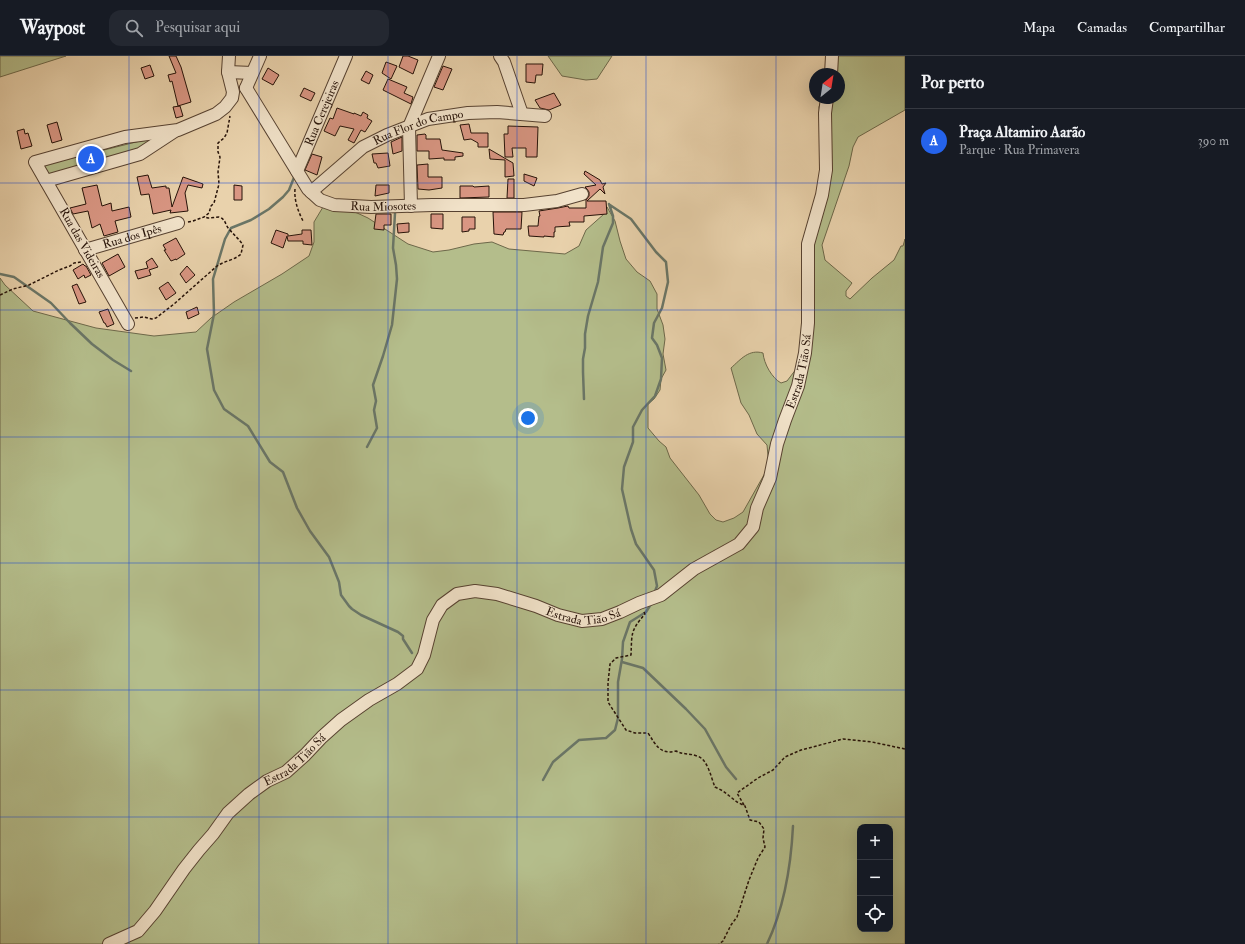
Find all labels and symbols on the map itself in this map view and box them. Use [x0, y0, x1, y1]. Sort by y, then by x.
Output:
north arrow [809, 68, 845, 104]
street label: Rua Cerejeiras [301, 78, 342, 148]
street label: Rua Flor do Campo [370, 106, 465, 148]
pin: A [78, 144, 104, 174]
street label: Rua Miosotes [350, 198, 416, 215]
street label: Rua das Videiras [56, 205, 108, 281]
street label: Rua dos Ipês [101, 221, 163, 252]
street label: Estrada Tião Sá [782, 333, 814, 411]
your location [518, 408, 538, 428]
street label: Estrada Tião Sá [544, 603, 624, 628]
street label: Estrada Tião Sá [261, 730, 330, 789]

